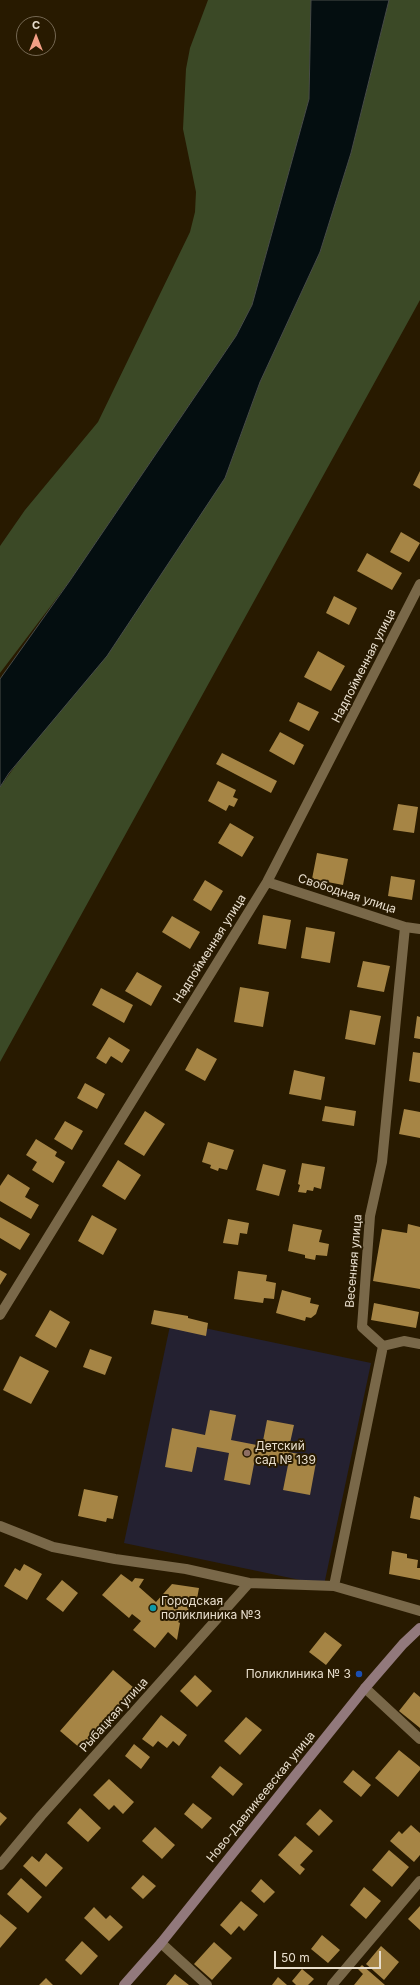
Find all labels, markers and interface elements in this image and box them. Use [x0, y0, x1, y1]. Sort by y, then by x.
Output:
north arrow [16, 16, 56, 56]
text: С [32, 18, 40, 32]
street label: Надпойменная улица [329, 607, 399, 725]
street label: Свободная улица [296, 871, 398, 917]
street label: Надпойменная улица [171, 892, 249, 1006]
street label: Весенняя улица [343, 1214, 365, 1308]
place label: Детский сад № 139 [255, 1439, 316, 1467]
marker: Детский сад № 139 [242, 1448, 252, 1458]
place label: Городская поликлиника №3 [161, 1594, 261, 1622]
marker: Городская поликлиника №3 [148, 1603, 158, 1613]
place label: Поликлиника № 3 [246, 1667, 351, 1681]
marker: Поликлиника № 3 [354, 1669, 364, 1679]
street label: Рыбацкая улица [77, 1675, 151, 1755]
street label: Ново-Давликеевская улица [204, 1729, 318, 1865]
scale bar [276, 1943, 383, 1969]
text: 50 m [281, 1950, 310, 1965]

